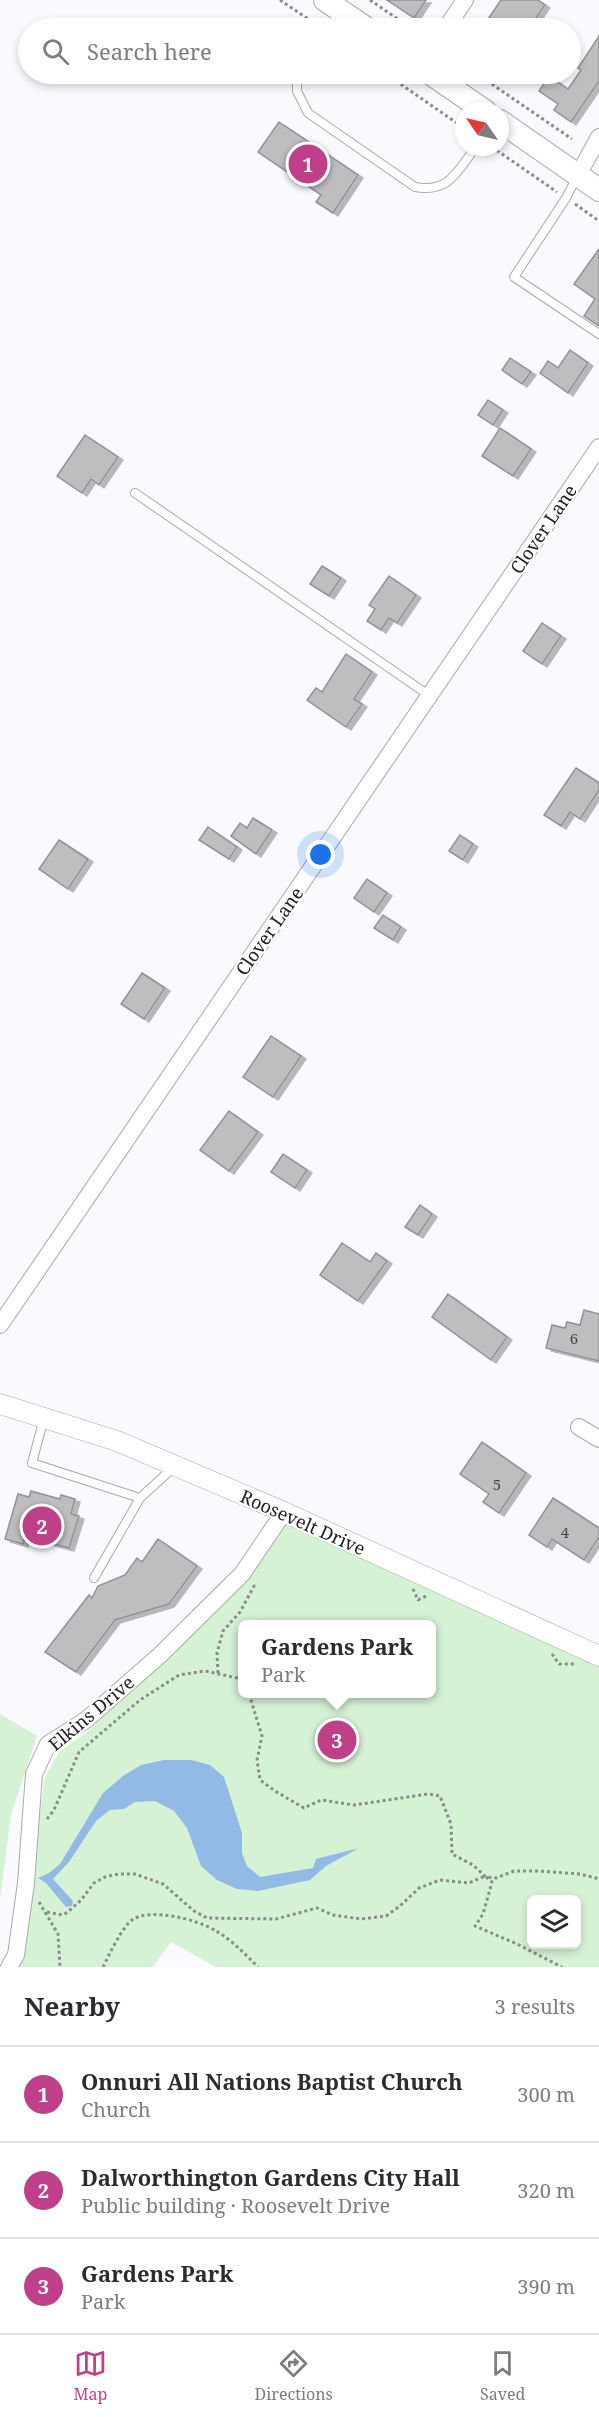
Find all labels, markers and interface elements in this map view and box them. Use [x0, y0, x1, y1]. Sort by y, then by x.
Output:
search box [18, 18, 581, 84]
icon: search [39, 35, 72, 68]
text: Search here [87, 36, 212, 66]
north arrow [455, 102, 509, 156]
pin: 1 [288, 142, 328, 186]
street label: Clover Lane [504, 480, 582, 578]
your location [306, 840, 335, 869]
street label: Clover Lane [230, 882, 308, 980]
house number: 6 [570, 1328, 578, 1348]
house number: 5 [493, 1474, 501, 1494]
street label: Roosevelt Drive [237, 1484, 369, 1560]
pin: 2 [22, 1504, 62, 1549]
house number: 4 [561, 1522, 570, 1542]
popup [238, 1620, 436, 1698]
text: Gardens Park [261, 1631, 413, 1661]
text: Park [261, 1661, 305, 1688]
street label: Elkins Drive [43, 1670, 139, 1756]
pin: 3 [318, 1718, 356, 1762]
map controls [527, 1895, 581, 1949]
button: layers [527, 1895, 581, 1949]
text: Nearby [24, 1988, 120, 2024]
text: 3 results [495, 1993, 575, 2020]
text: Onnuri All Nations Baptist Church [81, 2066, 463, 2096]
text: 1 [38, 2081, 49, 2108]
text: 300 m [517, 2081, 575, 2108]
text: Church [81, 2096, 151, 2123]
text: Dalworthington Gardens City Hall [81, 2162, 460, 2192]
text: 2 [38, 2177, 49, 2204]
text: 320 m [517, 2177, 575, 2204]
text: Public building · Roosevelt Drive [81, 2192, 390, 2219]
text: Gardens Park [81, 2258, 233, 2288]
text: 3 [38, 2273, 49, 2300]
text: 390 m [517, 2273, 575, 2300]
text: Park [81, 2288, 125, 2315]
tab: Map [74, 2347, 107, 2405]
tab: Directions [255, 2347, 333, 2405]
tab: Saved [480, 2347, 525, 2405]

